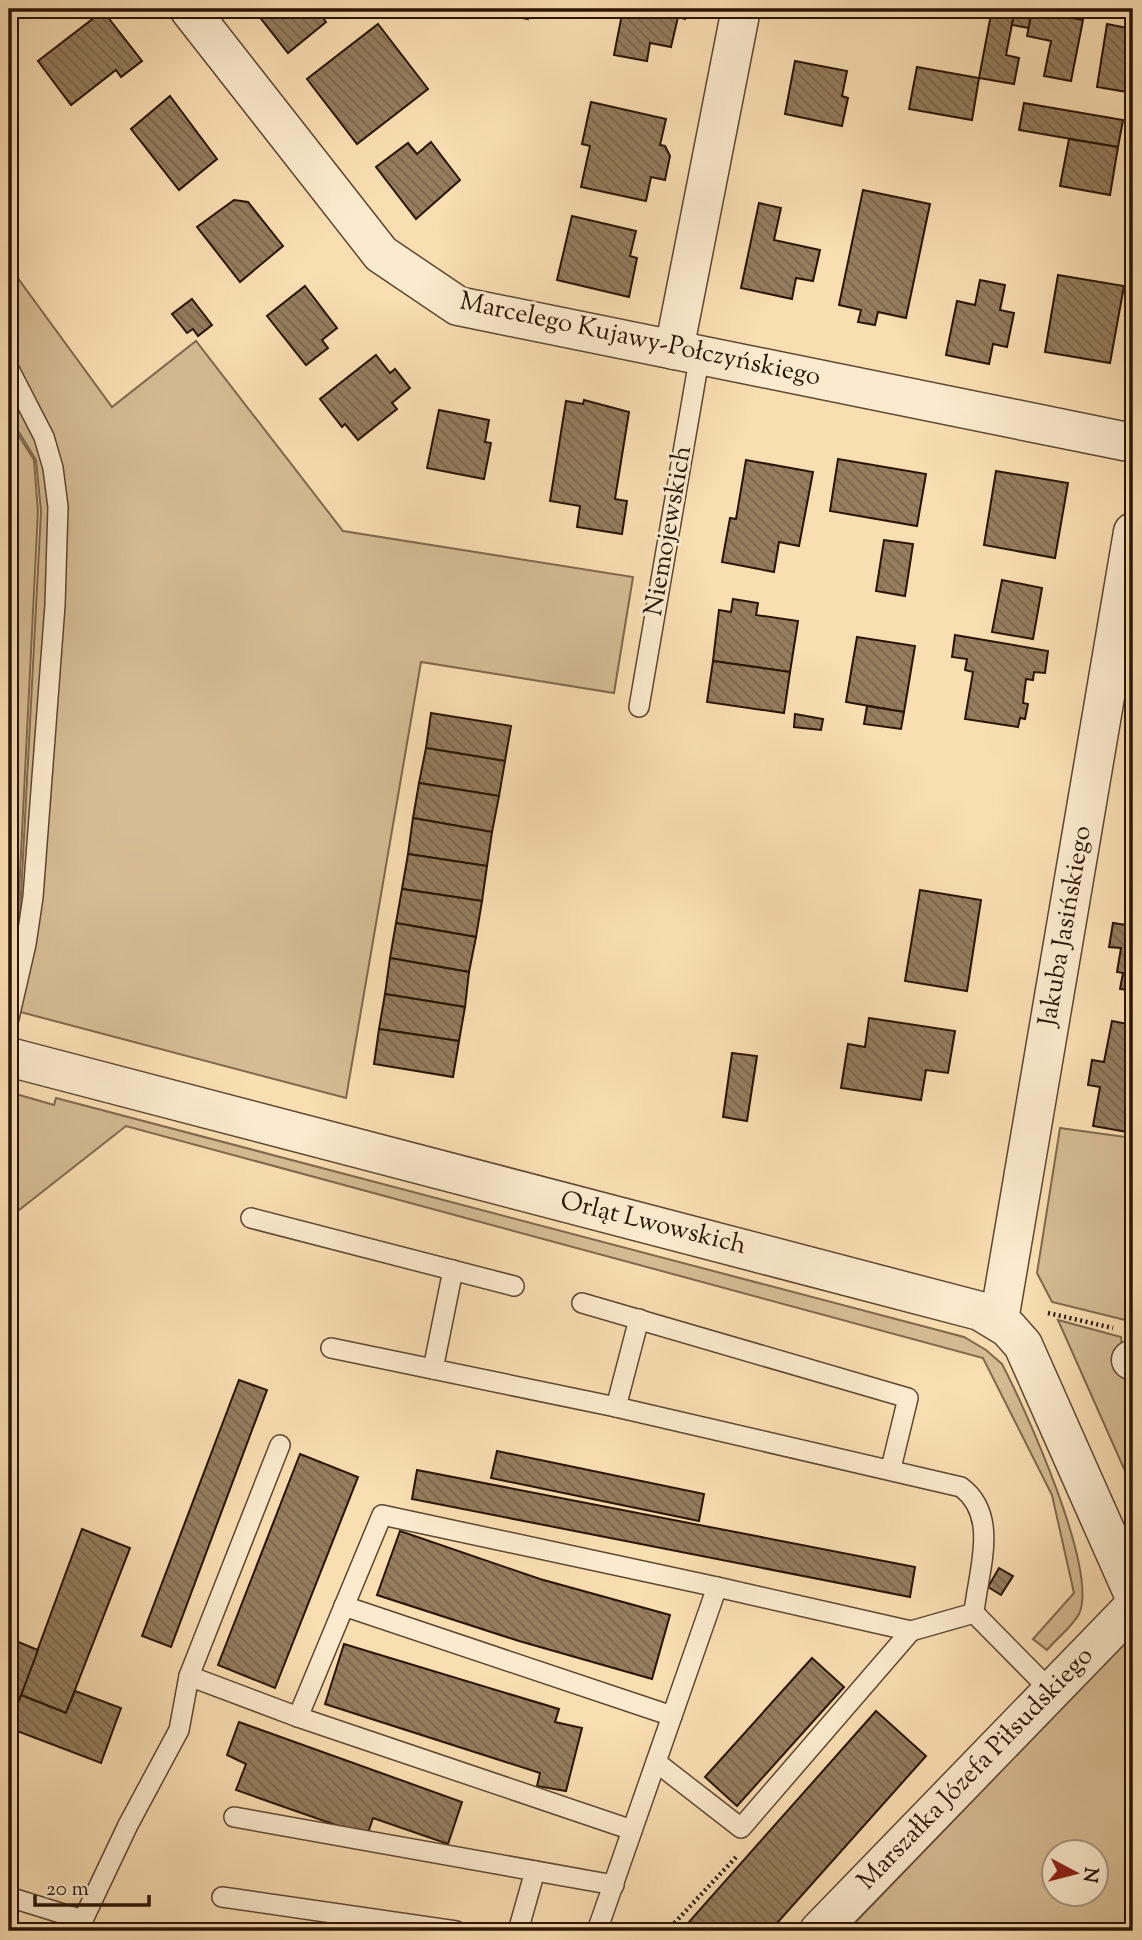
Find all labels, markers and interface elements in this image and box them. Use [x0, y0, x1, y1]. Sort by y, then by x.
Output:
street label: Marcelego Kujawy-Połczyńskiego [456, 284, 824, 396]
street label: Niemojewskich [636, 443, 702, 619]
street label: Jakuba Jasińskiego [1030, 823, 1102, 1031]
street label: Orląt Lwowskich [556, 1183, 750, 1265]
street label: Marszałka Józefa Piłsudskiego [849, 1639, 1103, 1899]
north arrow [1040, 1839, 1110, 1909]
scale bar [35, 1863, 149, 1907]
text: N [1075, 1866, 1104, 1884]
text: 20 m [46, 1875, 89, 1905]

